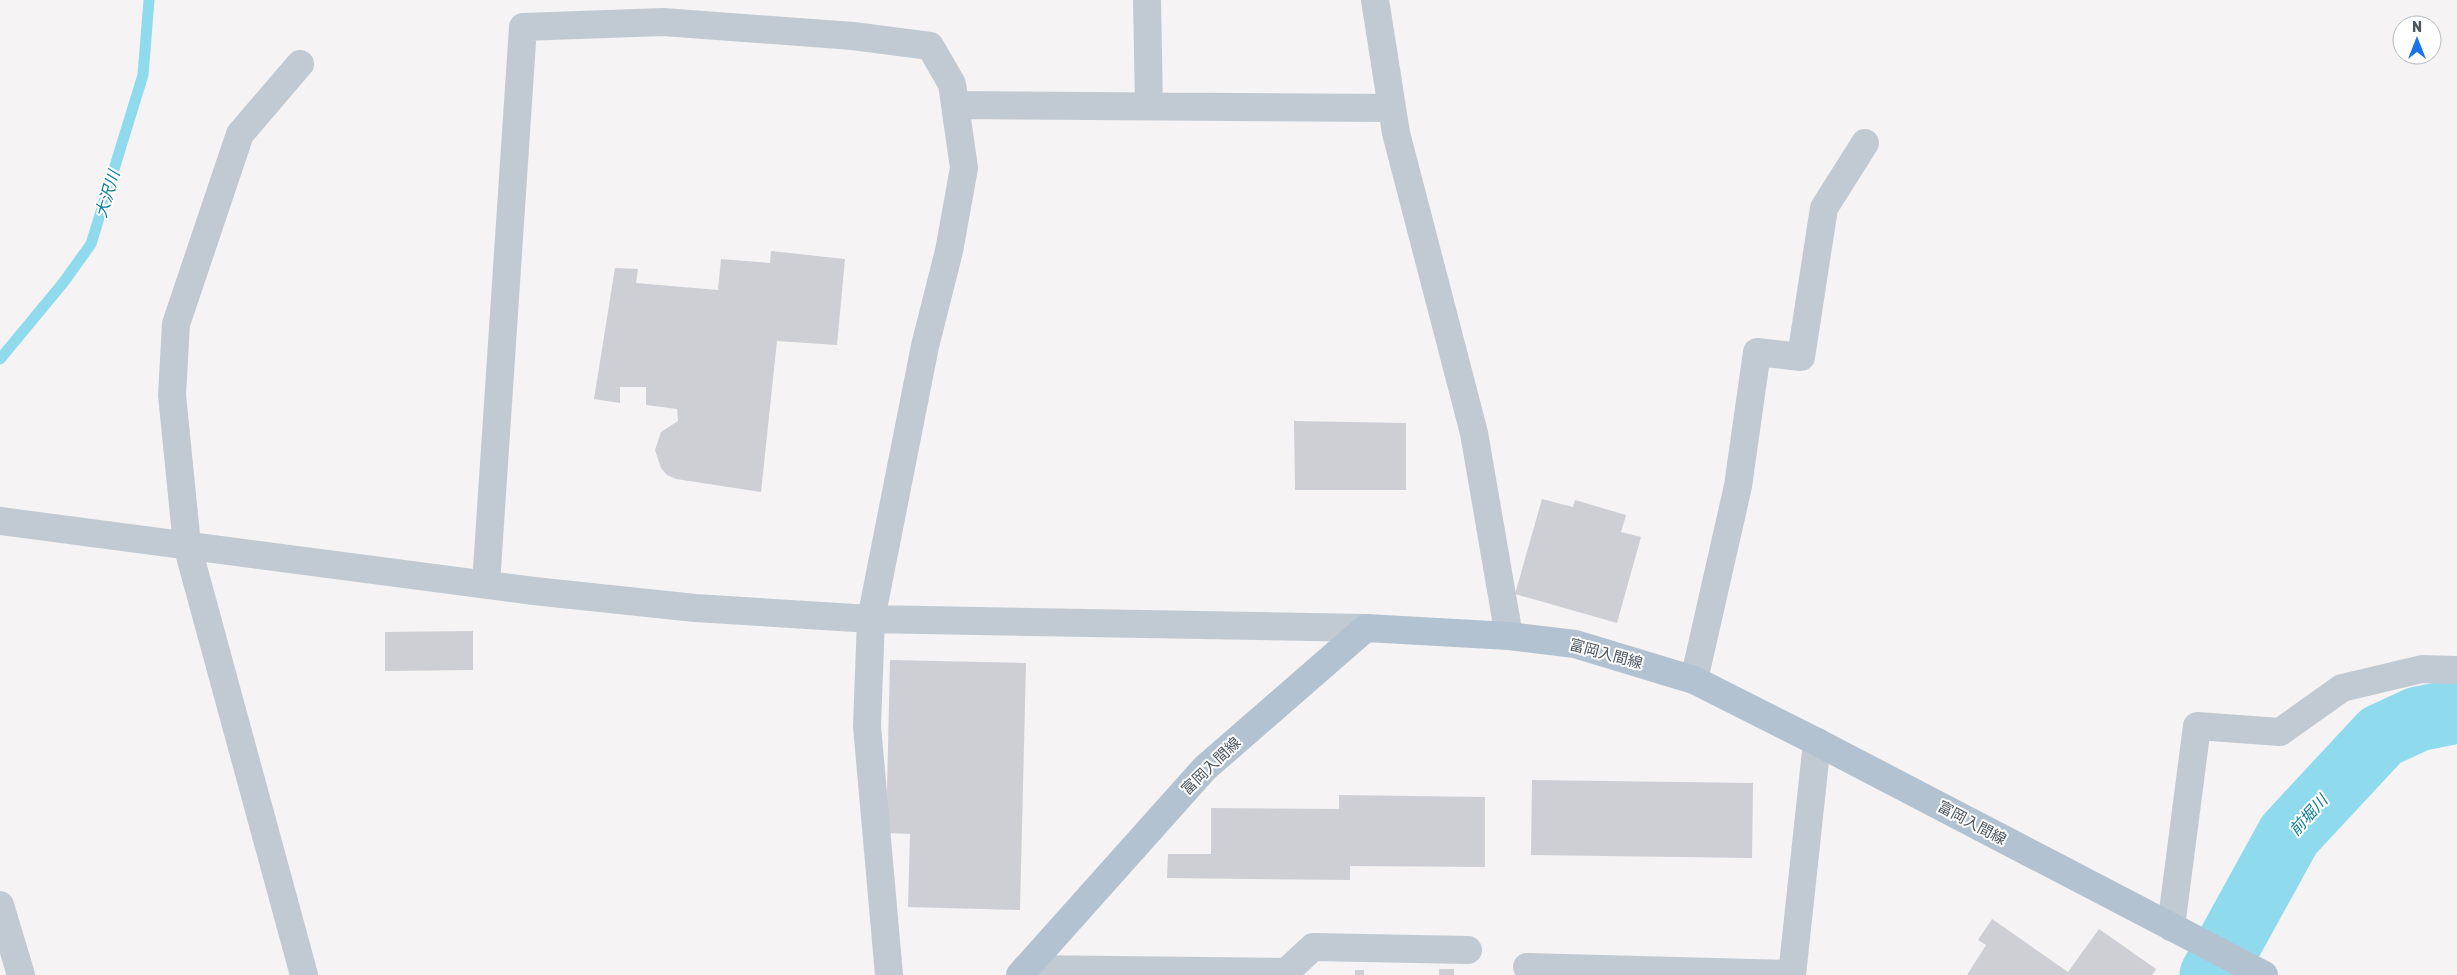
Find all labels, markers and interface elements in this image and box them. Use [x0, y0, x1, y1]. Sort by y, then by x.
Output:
north arrow [2392, 15, 2442, 65]
text: N [2412, 19, 2422, 36]
water label: 大沢川 [91, 167, 124, 220]
street label: 富岡入間線 [1567, 636, 1645, 672]
street label: 富岡入間線 [1178, 733, 1244, 799]
water label: 前堀川 [2285, 790, 2333, 840]
street label: 富岡入間線 [1935, 797, 2009, 849]

